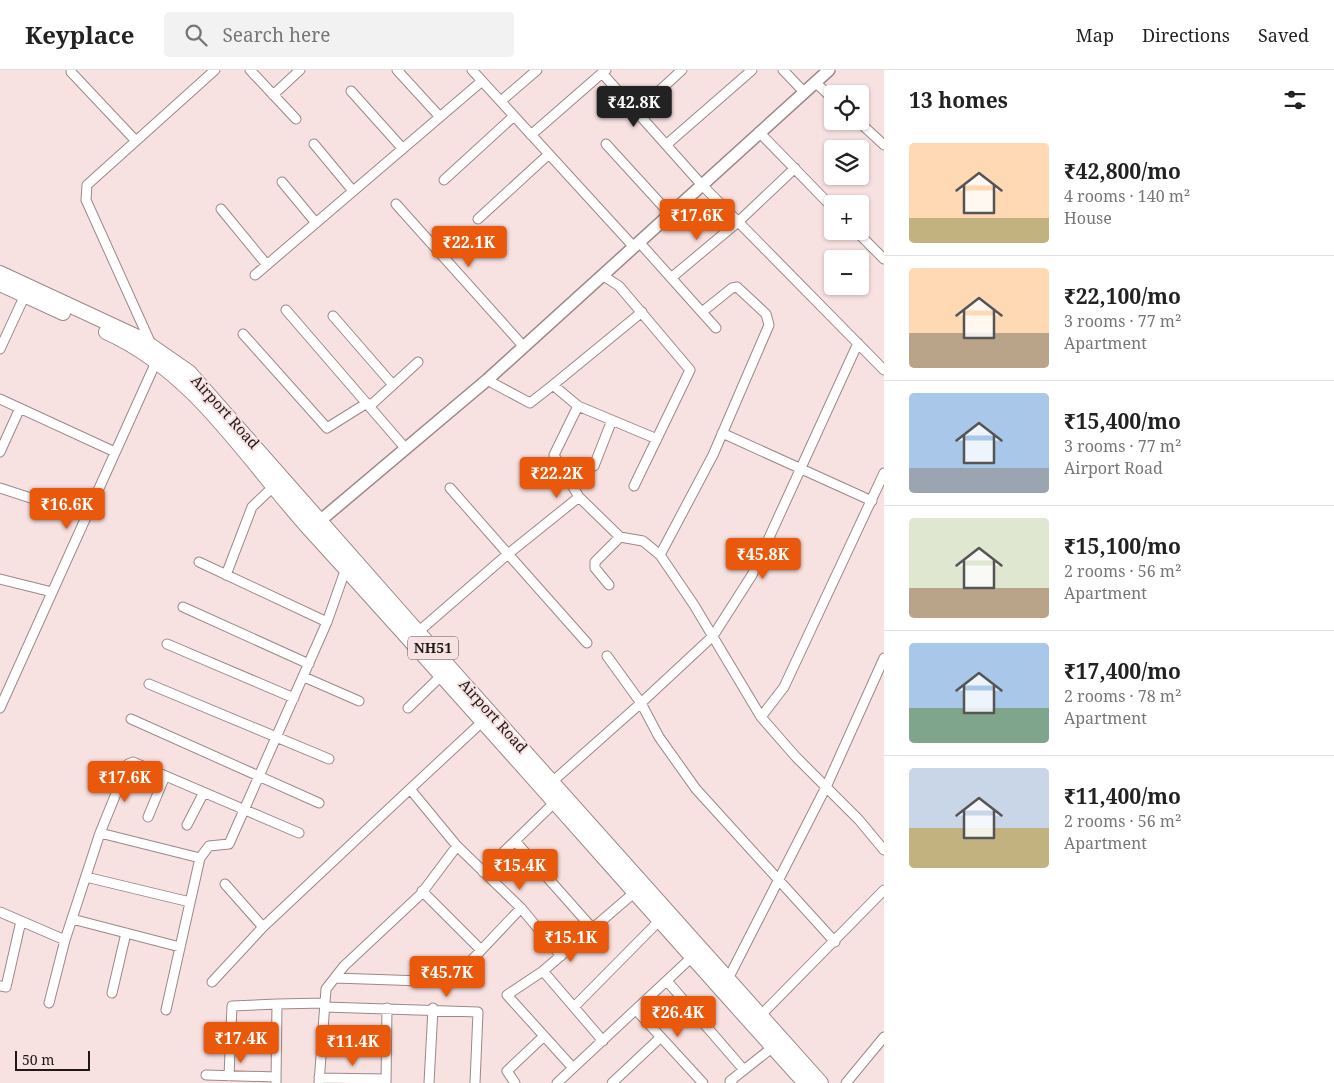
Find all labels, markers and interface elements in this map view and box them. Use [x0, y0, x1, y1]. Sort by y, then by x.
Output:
search box [164, 12, 514, 57]
text: Keyplace [25, 18, 134, 51]
icon: search [182, 21, 210, 49]
text: Search here [222, 22, 330, 48]
text: Map [1076, 23, 1114, 47]
text: Directions [1142, 23, 1230, 47]
text: Saved [1258, 23, 1309, 47]
pin: ₹42.8K [593, 85, 675, 128]
map controls [824, 85, 869, 295]
button: locate [824, 85, 869, 130]
text: 13 homes [909, 86, 1008, 114]
icon: filters [1281, 86, 1309, 114]
text: ₹42.8K [608, 91, 660, 113]
button: layers [824, 140, 869, 185]
text: ₹42,800/mo [1064, 157, 1181, 185]
icon: home [949, 163, 1009, 223]
text: 4 rooms · 140 m² [1064, 185, 1190, 207]
button: + [824, 195, 869, 240]
pin: ₹17.6K [656, 198, 738, 241]
text: ₹17.6K [671, 204, 723, 226]
text: House [1064, 207, 1112, 229]
pin: ₹22.1K [428, 226, 510, 268]
text: ₹22.1K [443, 231, 495, 253]
button: − [824, 250, 869, 295]
text: ₹22,100/mo [1064, 282, 1181, 310]
icon: home [949, 288, 1009, 348]
text: 3 rooms · 77 m² [1064, 310, 1181, 332]
text: Apartment [1064, 332, 1147, 354]
street label: Airport Road [187, 370, 264, 452]
text: ₹15,400/mo [1064, 407, 1181, 435]
icon: home [949, 413, 1009, 473]
text: 3 rooms · 77 m² [1064, 435, 1181, 457]
pin: ₹22.2K [516, 456, 598, 499]
text: Airport Road [1064, 457, 1163, 479]
text: ₹22.2K [531, 462, 583, 484]
pin: ₹16.6K [26, 488, 108, 530]
text: ₹16.6K [41, 493, 93, 515]
text: ₹15,100/mo [1064, 532, 1181, 560]
pin: ₹45.8K [722, 538, 804, 580]
icon: home [949, 538, 1009, 598]
text: ₹45.8K [737, 543, 789, 565]
text: 2 rooms · 56 m² [1064, 560, 1181, 582]
text: Apartment [1064, 582, 1147, 604]
road number: NH51 [408, 636, 458, 660]
text: ₹17,400/mo [1064, 657, 1181, 685]
icon: home [949, 663, 1009, 723]
street label: Airport Road [455, 674, 532, 756]
text: 2 rooms · 78 m² [1064, 685, 1181, 707]
text: Apartment [1064, 707, 1147, 729]
pin: ₹17.6K [84, 760, 166, 803]
text: ₹17.6K [99, 766, 151, 788]
text: ₹11,400/mo [1064, 782, 1181, 810]
icon: home [949, 788, 1009, 848]
text: 2 rooms · 56 m² [1064, 810, 1181, 832]
text: Apartment [1064, 832, 1147, 854]
pin: ₹15.4K [479, 848, 561, 891]
text: ₹15.4K [494, 854, 546, 876]
pin: ₹15.1K [530, 920, 612, 963]
text: ₹15.1K [545, 926, 597, 948]
pin: ₹45.7K [406, 956, 488, 998]
text: ₹45.7K [421, 961, 473, 983]
pin: ₹26.4K [637, 996, 719, 1038]
text: ₹26.4K [652, 1001, 704, 1023]
pin: ₹17.4K [200, 1022, 282, 1064]
pin: ₹11.4K [312, 1024, 394, 1067]
text: ₹17.4K [215, 1027, 267, 1049]
text: ₹11.4K [327, 1030, 379, 1052]
scale bar [15, 1048, 90, 1071]
text: 50 m [22, 1050, 55, 1069]

